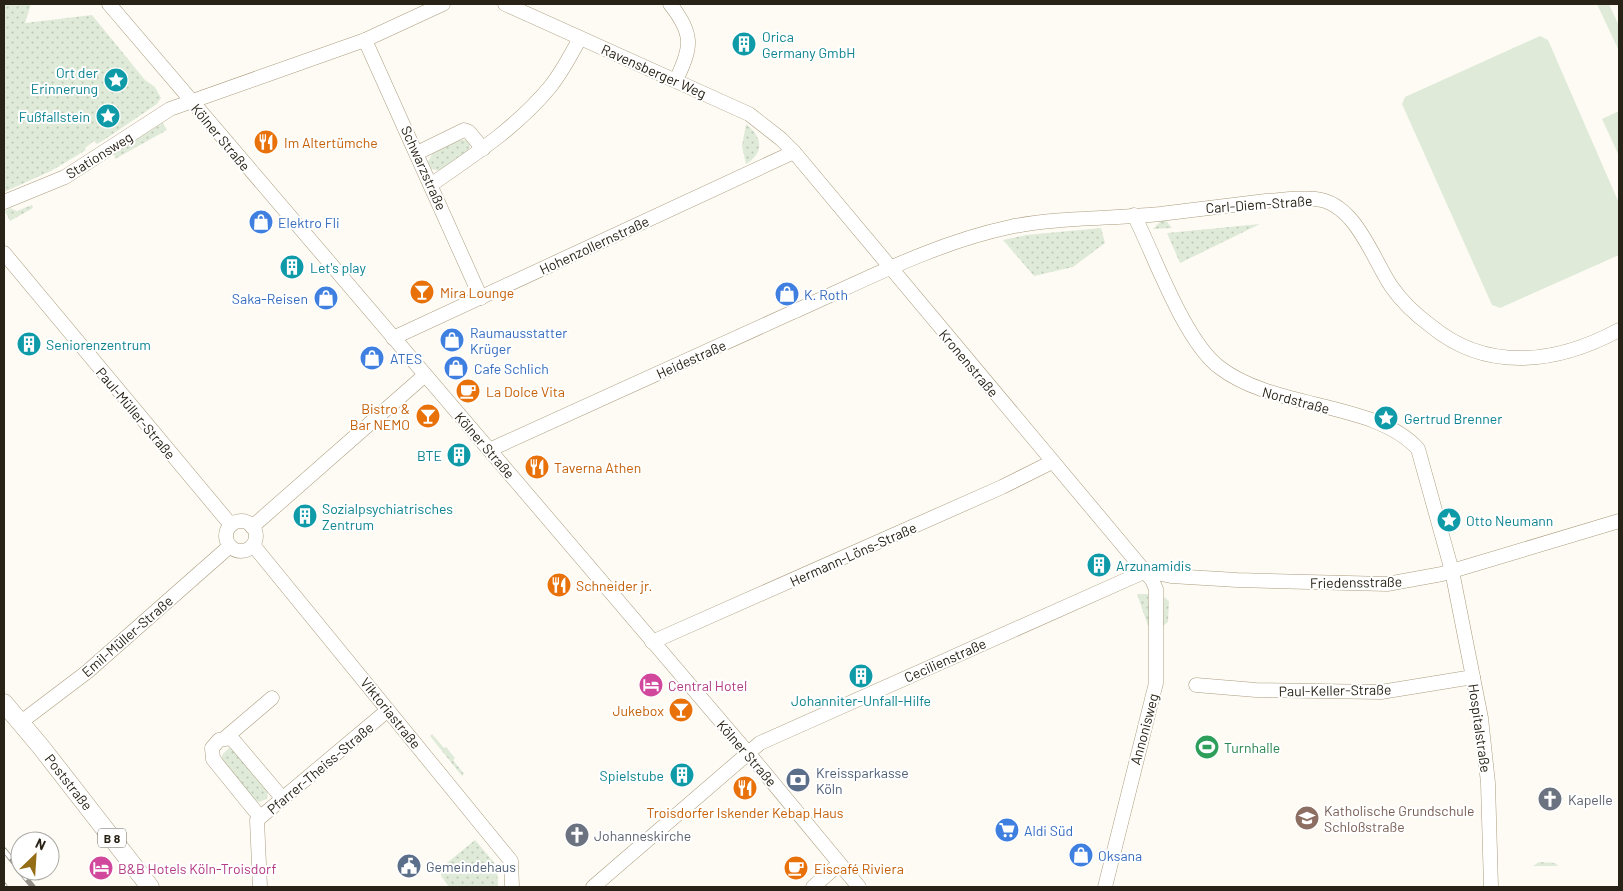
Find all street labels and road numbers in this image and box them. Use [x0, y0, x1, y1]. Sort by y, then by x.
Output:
street label: Ravensberger Weg [599, 40, 709, 102]
street label: Kölner Straße [188, 100, 254, 174]
street label: Schwarzstraße [398, 123, 450, 213]
street label: Stationsweg [63, 128, 135, 182]
street label: Carl-Diem-Straße [1205, 192, 1313, 216]
street label: Hohenzollernstraße [537, 212, 651, 278]
street label: Kronenstraße [936, 326, 1002, 400]
street label: Heidestraße [654, 336, 728, 382]
street label: Paul-Müller-Straße [93, 364, 179, 462]
street label: Nordstraße [1260, 383, 1332, 417]
street label: Kölner Straße [451, 408, 519, 482]
street label: Hermann-Löns-Straße [787, 518, 919, 590]
street label: Friedensstraße [1310, 573, 1402, 591]
street label: Emil-Müller-Straße [78, 592, 176, 680]
street label: Cecilienstraße [901, 634, 989, 686]
street label: Viktoriastraße [357, 674, 425, 752]
street label: Paul-Keller-Straße [1279, 681, 1391, 699]
street label: Hospitalstraße [1465, 682, 1495, 774]
street label: Annonisweg [1126, 691, 1162, 767]
street label: Kölner Straße [713, 716, 781, 790]
street label: Pfarrer-Theiss-Straße [263, 719, 377, 817]
street label: Poststraße [42, 750, 96, 814]
road number: B 8 [98, 828, 126, 848]

